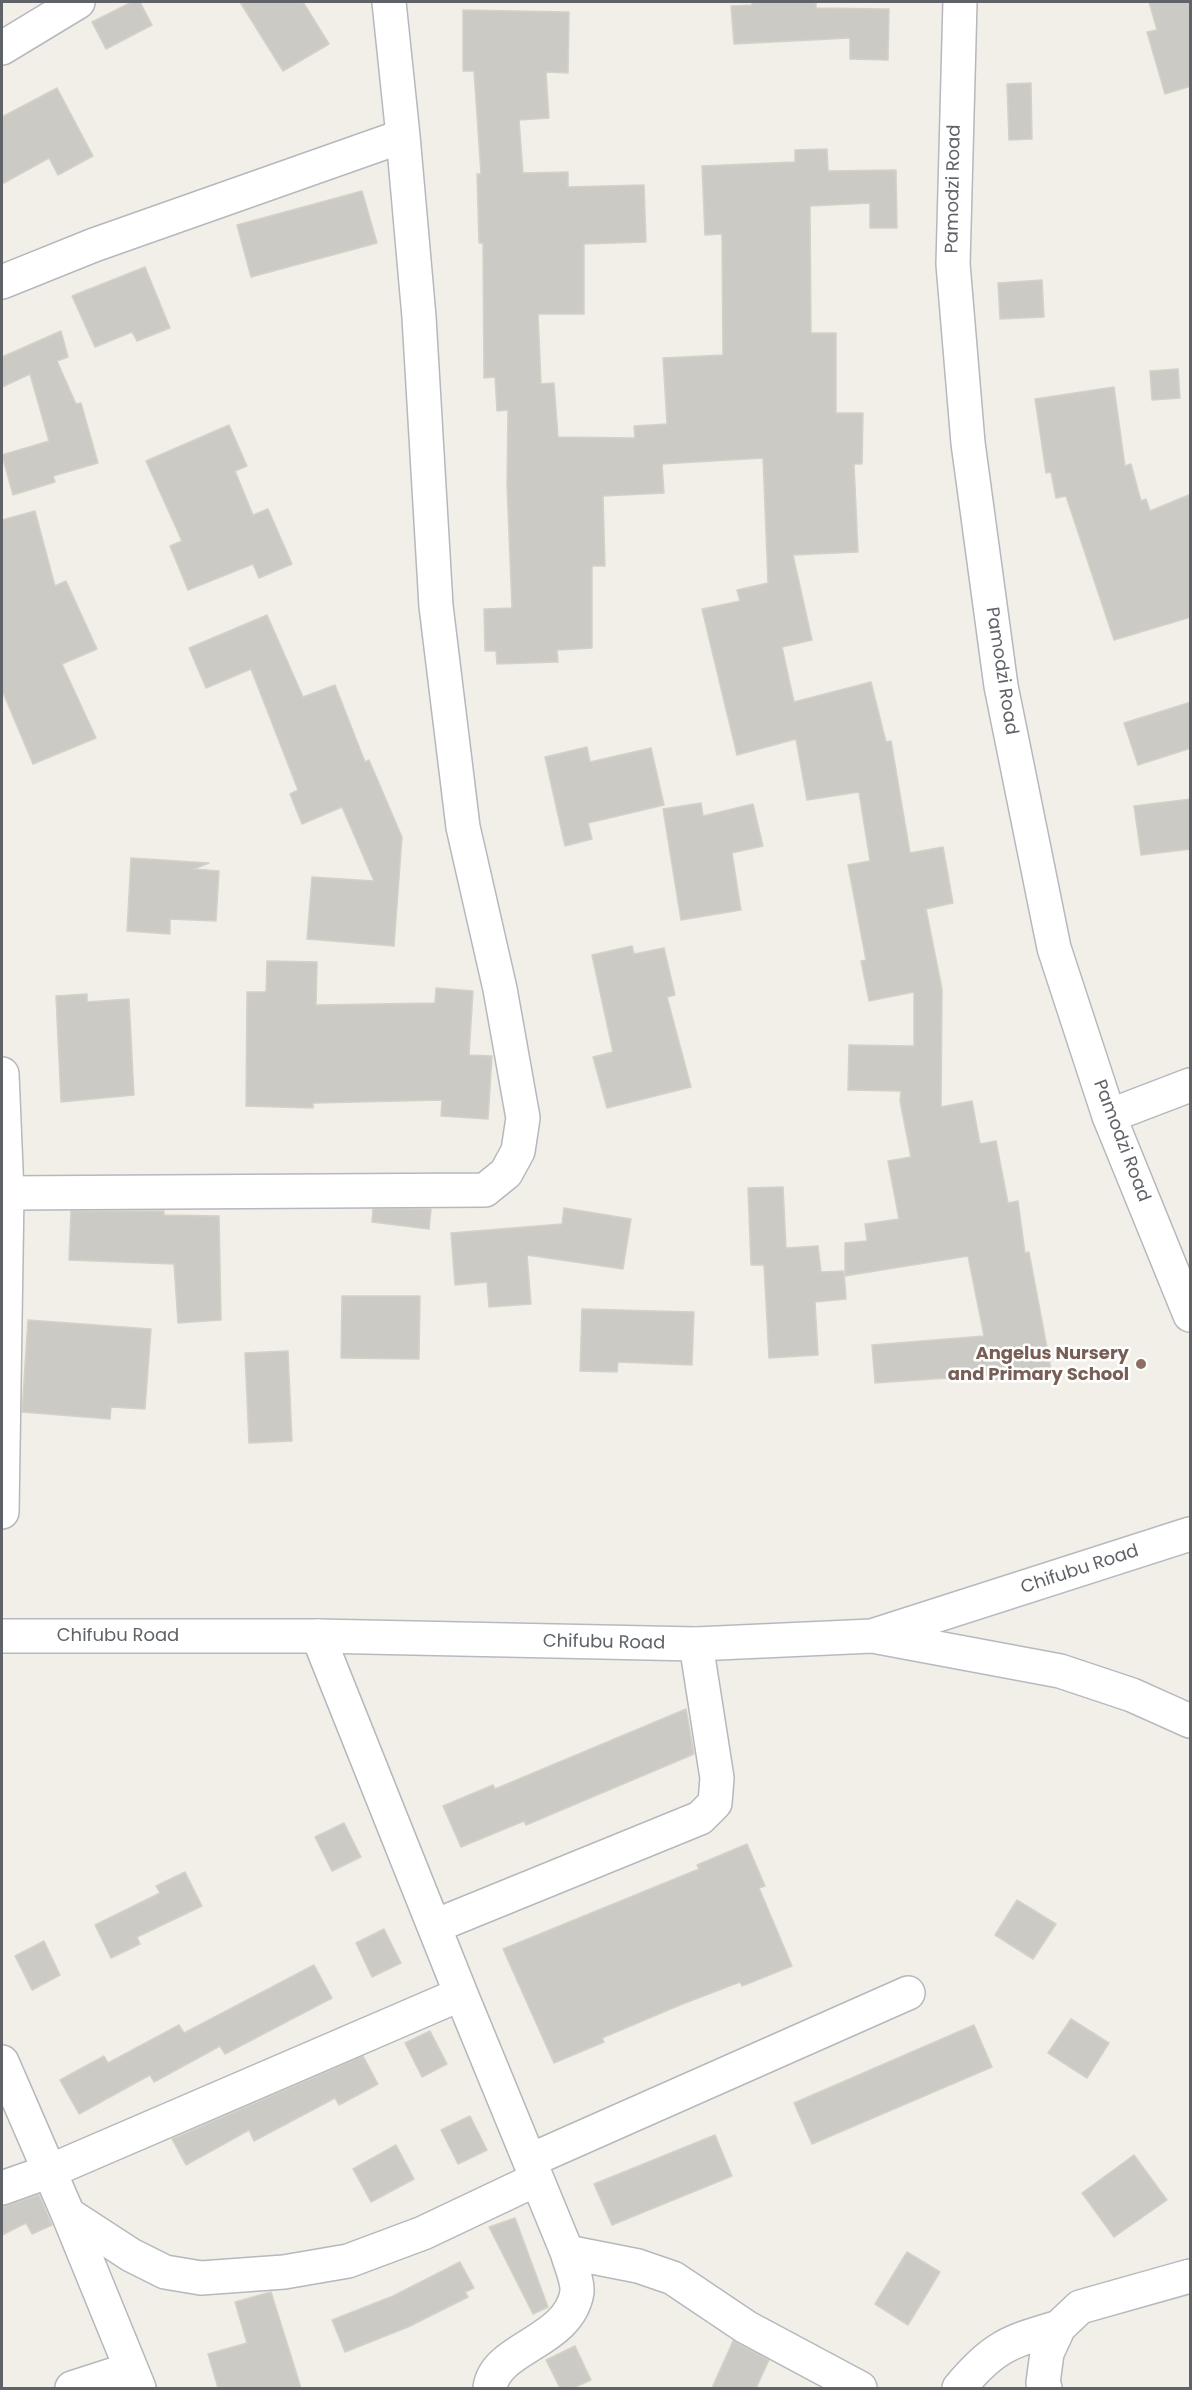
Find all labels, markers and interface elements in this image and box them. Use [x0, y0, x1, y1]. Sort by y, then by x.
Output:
street label: Pamodzi Road [942, 124, 966, 254]
street label: Pamodzi Road [980, 606, 1022, 736]
street label: Pamodzi Road [1088, 1077, 1154, 1205]
place label: Angelus Nursery and Primary School [948, 1343, 1129, 1386]
marker: Angelus Nursery and Primary School [1134, 1357, 1148, 1371]
street label: Chifubu Road [1018, 1541, 1142, 1599]
street label: Chifubu Road [57, 1625, 179, 1647]
street label: Chifubu Road [543, 1631, 665, 1655]

